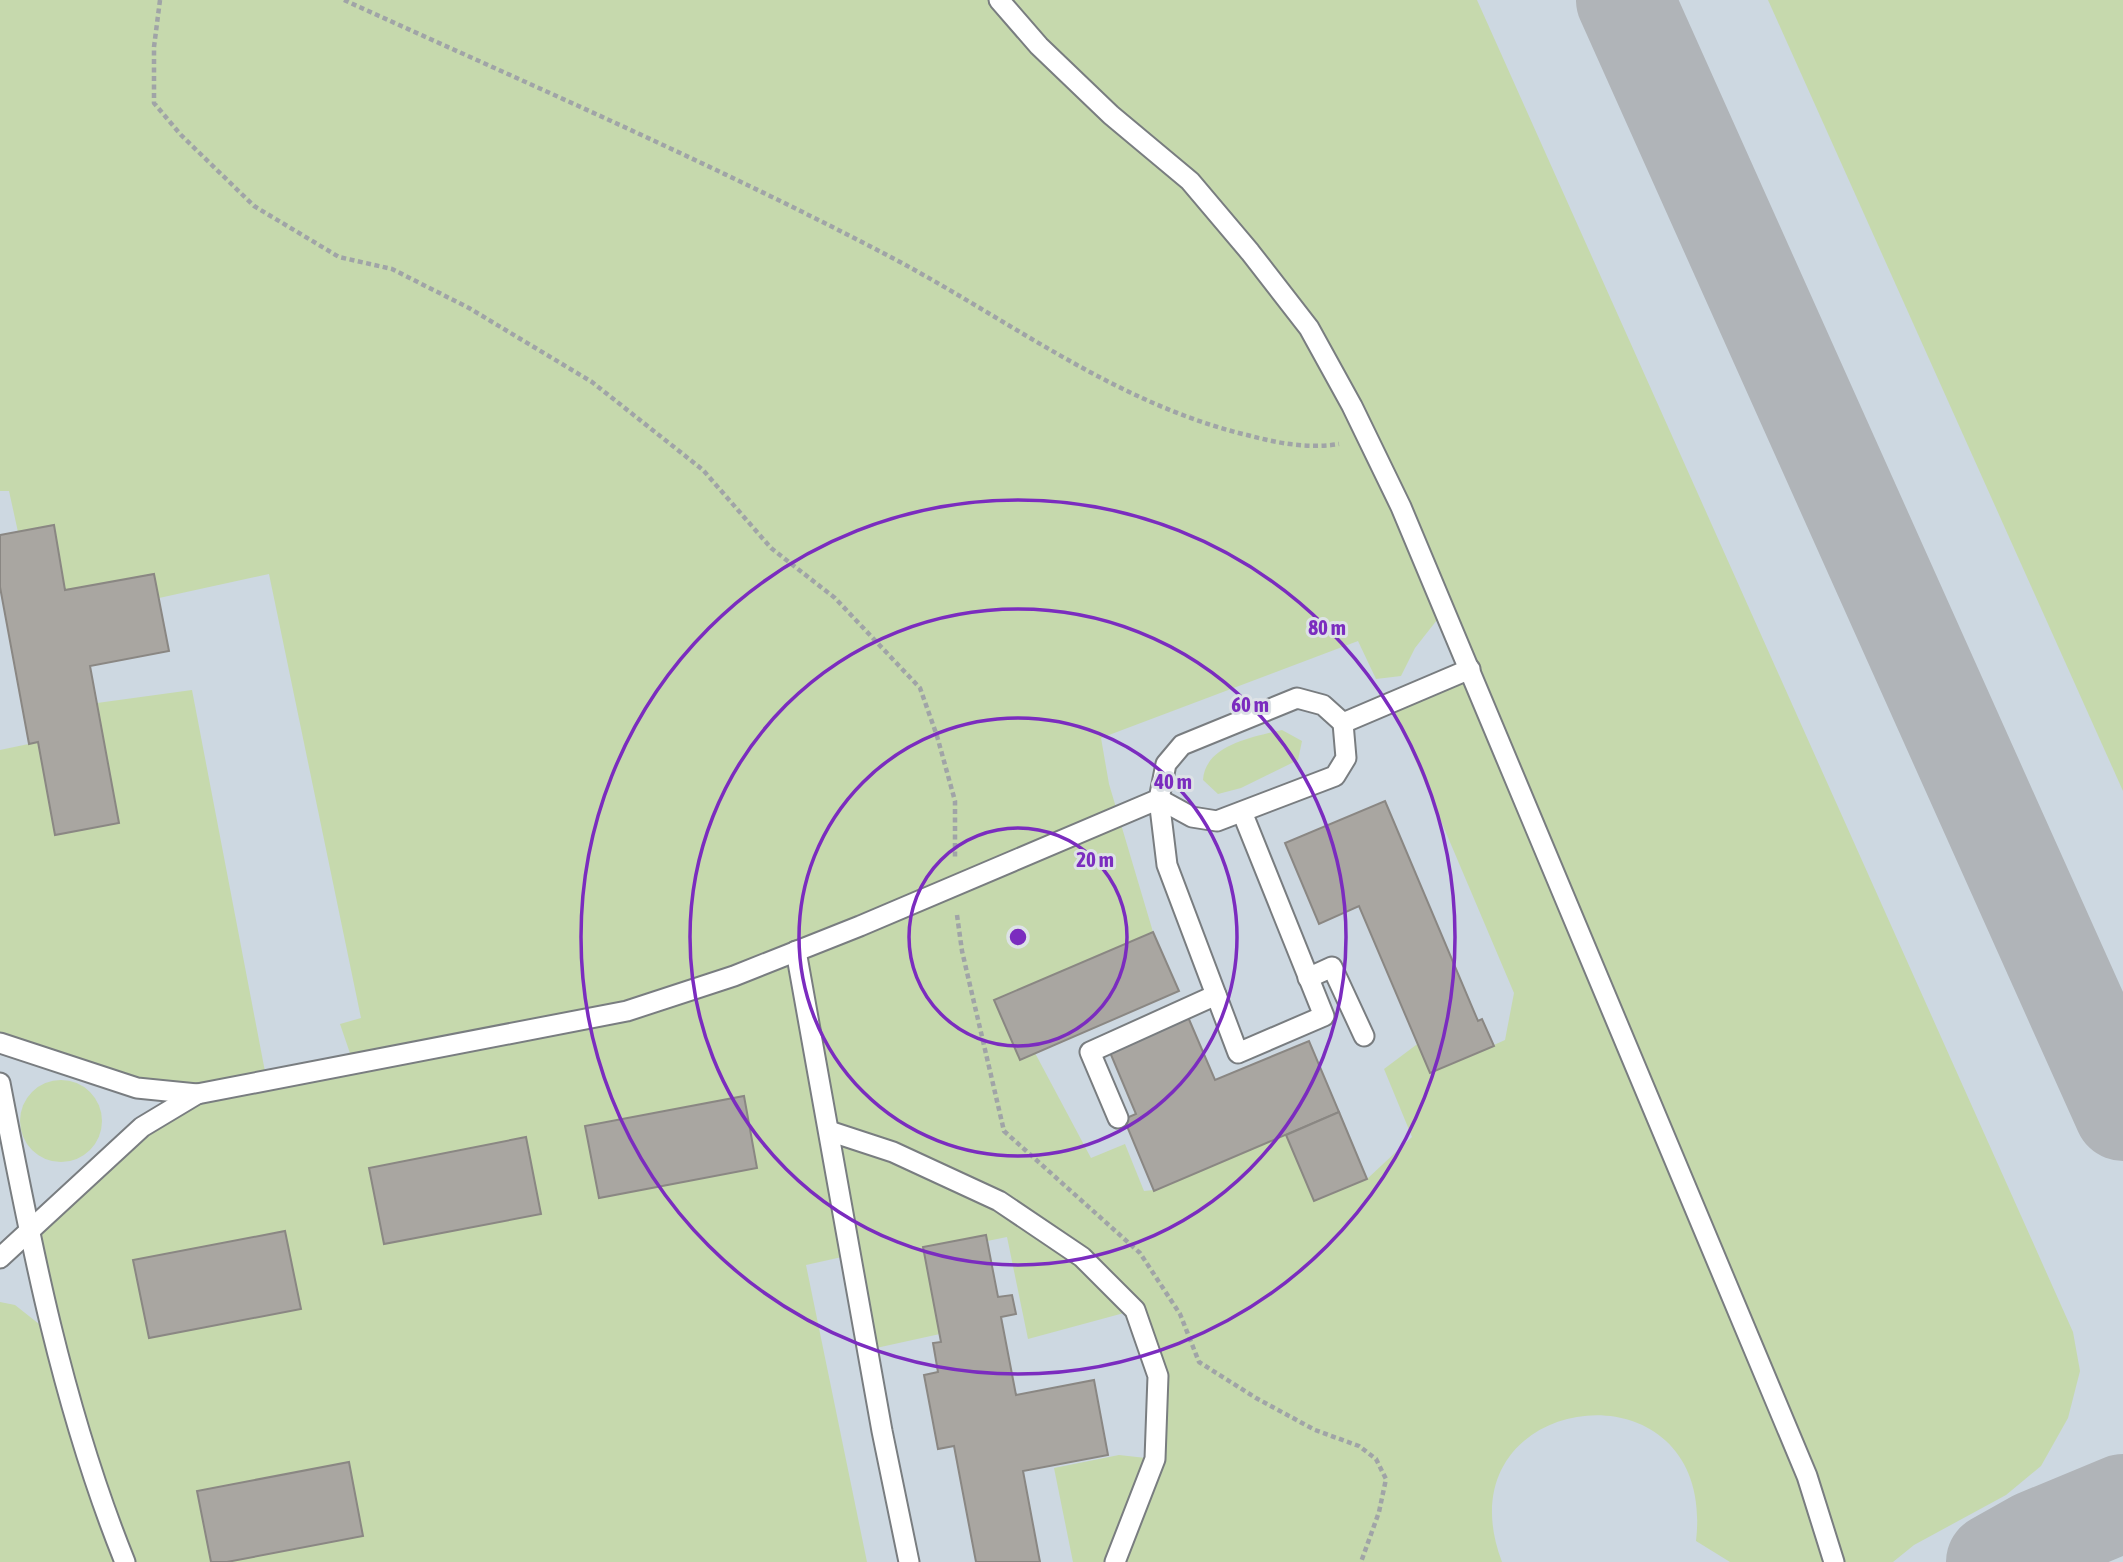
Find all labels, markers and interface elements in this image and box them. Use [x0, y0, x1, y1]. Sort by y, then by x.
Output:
text: 80 m [1308, 615, 1346, 639]
text: 60 m [1231, 692, 1269, 716]
text: 40 m [1153, 769, 1192, 793]
text: 20 m [1076, 847, 1114, 871]
centre of rings [1006, 925, 1030, 949]

